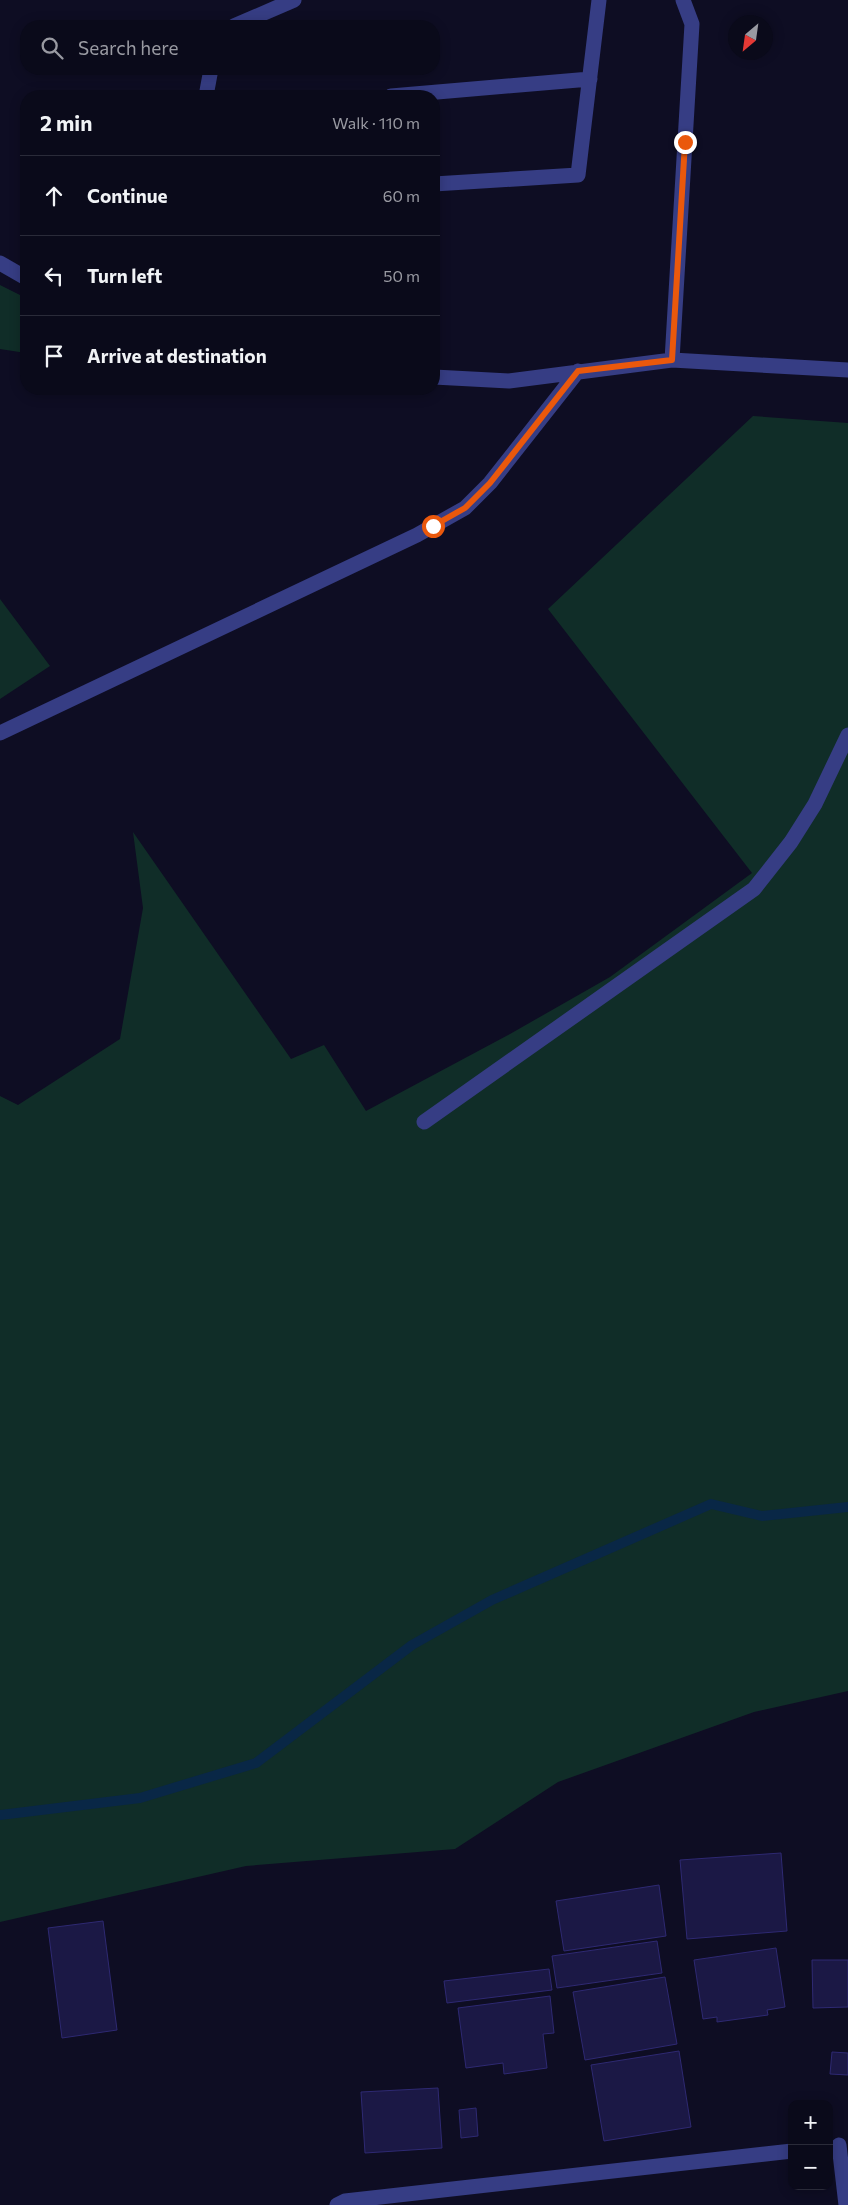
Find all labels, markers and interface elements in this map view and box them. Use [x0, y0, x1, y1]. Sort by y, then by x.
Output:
north arrow [728, 15, 773, 60]
search box [20, 20, 440, 75]
icon: search [38, 34, 66, 62]
text: Search here [78, 36, 178, 59]
text: 2 min [40, 110, 92, 135]
text: Walk · 110 m [332, 113, 420, 132]
route end [674, 131, 697, 154]
icon: ahead [40, 182, 68, 210]
text: Continue [87, 184, 167, 207]
text: 60 m [383, 186, 420, 205]
icon: left [40, 262, 68, 290]
text: Turn left [87, 264, 162, 287]
text: 50 m [383, 266, 420, 285]
icon: arrive [40, 342, 68, 370]
text: Arrive at destination [87, 344, 267, 367]
route start [422, 515, 445, 538]
map controls [788, 2100, 833, 2190]
button: + [788, 2100, 833, 2145]
button: − [788, 2145, 833, 2190]

